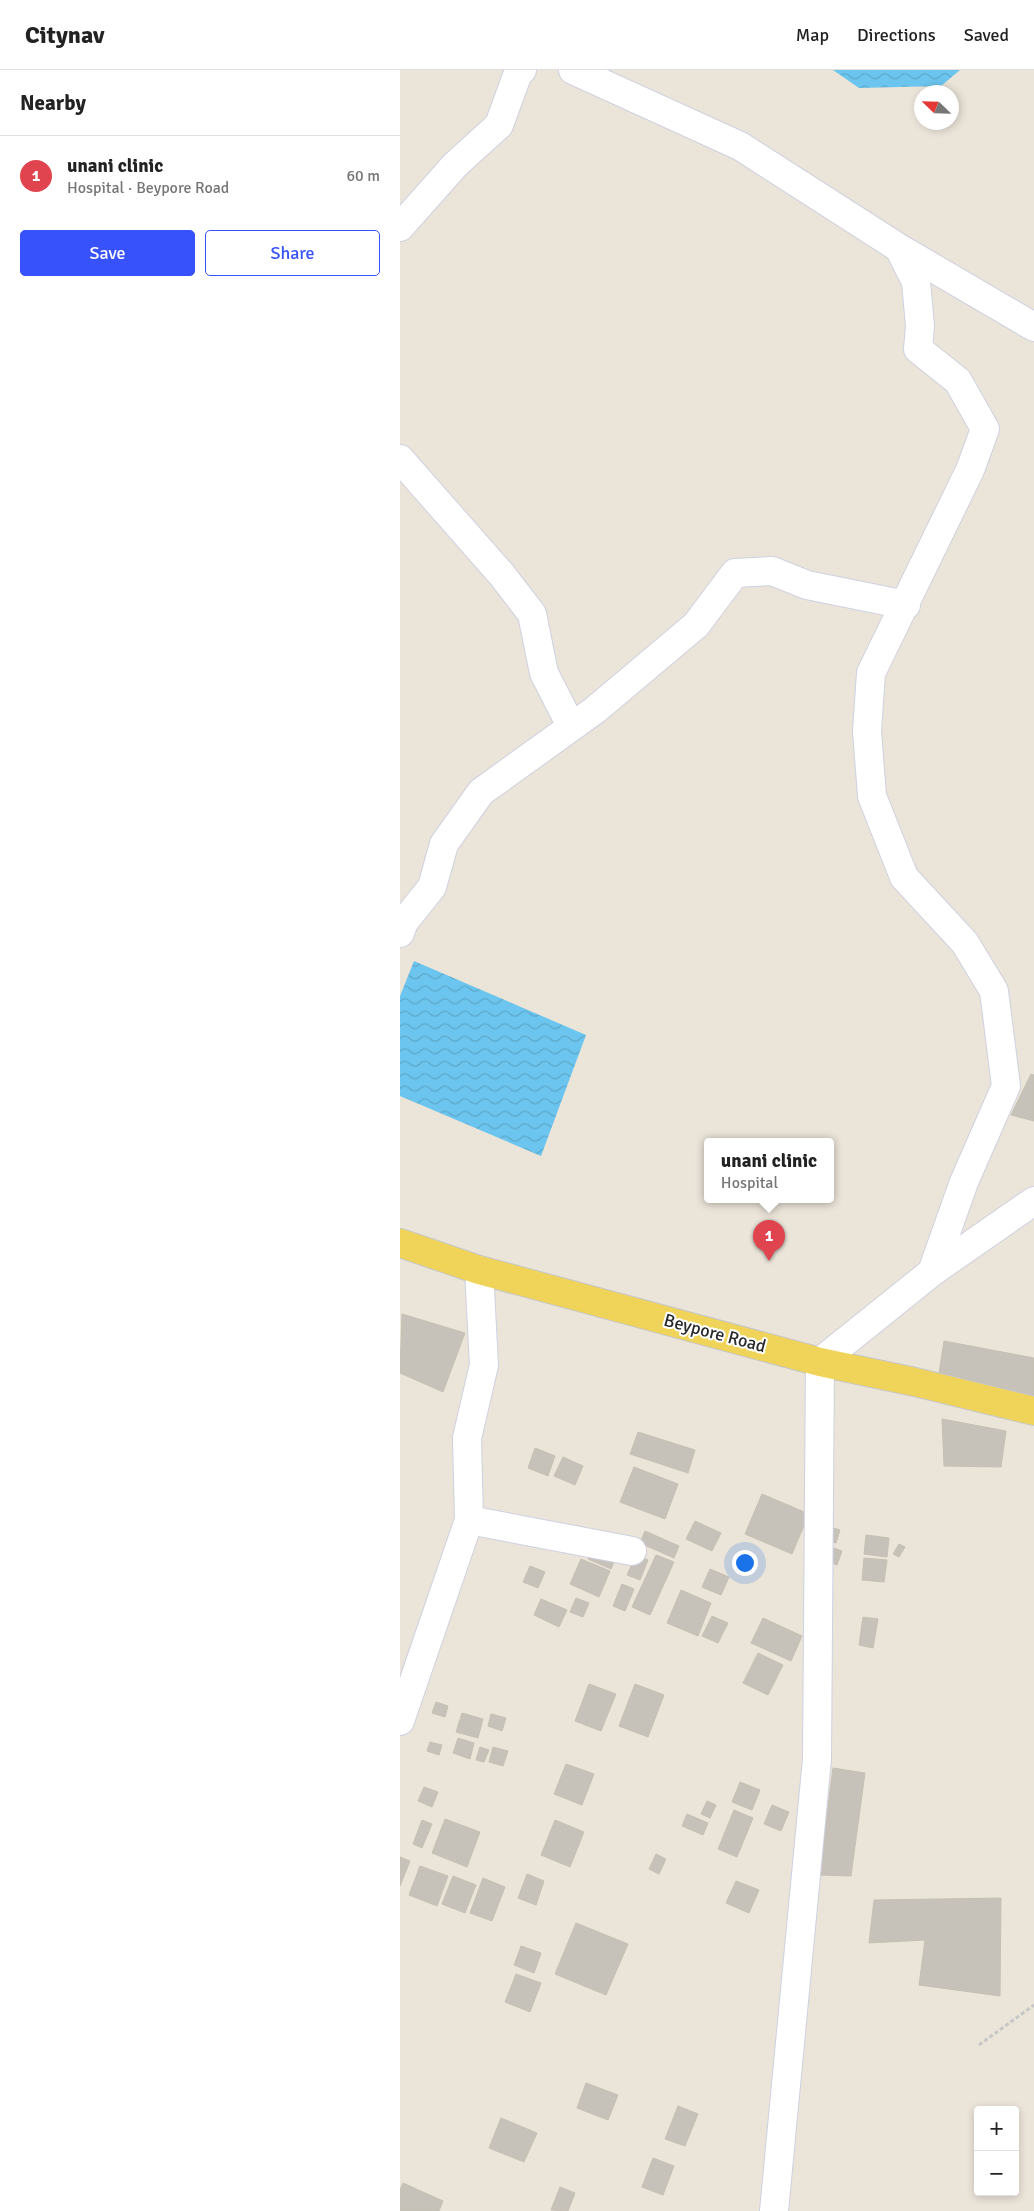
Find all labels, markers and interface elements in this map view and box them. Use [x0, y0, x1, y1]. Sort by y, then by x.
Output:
text: Citynav [25, 20, 104, 50]
text: Map [796, 24, 829, 46]
text: Directions [857, 24, 936, 46]
text: Saved [964, 24, 1009, 46]
north arrow [914, 85, 959, 130]
text: Nearby [20, 90, 86, 116]
text: unani clinic [67, 154, 163, 178]
text: 1 [32, 166, 40, 186]
text: 60 m [346, 166, 380, 186]
text: Hospital · Beypore Road [67, 178, 229, 198]
button: Save [20, 230, 195, 276]
button: Share [205, 230, 380, 276]
popup [704, 1138, 834, 1203]
text: unani clinic [721, 1149, 817, 1173]
text: Hospital [721, 1173, 778, 1193]
pin: 1 [753, 1220, 785, 1261]
street label: Beypore Road [662, 1309, 768, 1357]
your location [732, 1550, 758, 1576]
map controls [974, 2106, 1019, 2196]
button: + [974, 2106, 1019, 2151]
button: − [974, 2151, 1019, 2196]

